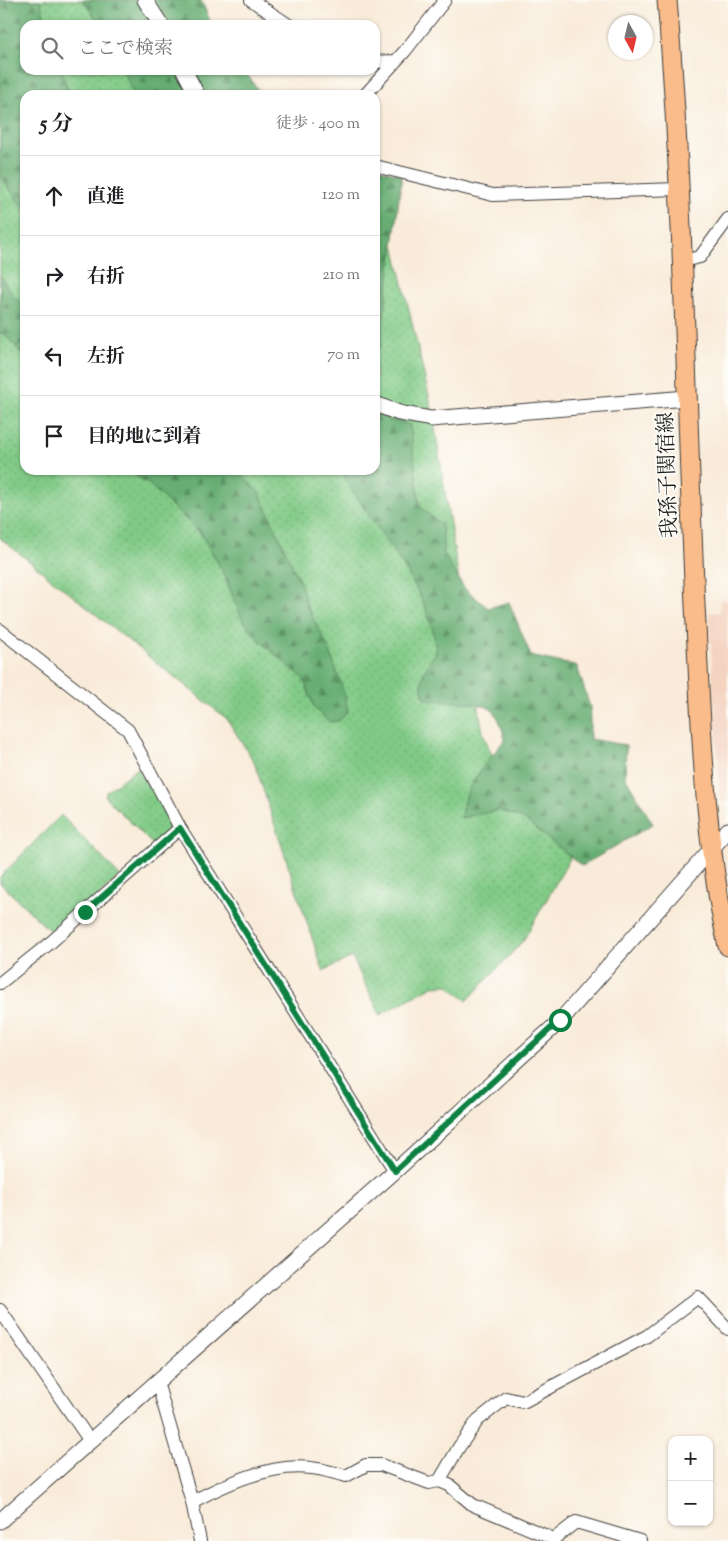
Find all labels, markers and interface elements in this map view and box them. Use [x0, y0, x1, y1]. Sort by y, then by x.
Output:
north arrow [608, 15, 653, 60]
search box [20, 20, 380, 75]
icon: search [38, 34, 66, 62]
text: ここで検索 [78, 36, 173, 63]
text: 5 分 [40, 110, 73, 140]
text: 徒歩 · 400 m [276, 113, 360, 136]
icon: ahead [40, 182, 68, 210]
text: 直進 [87, 184, 125, 211]
text: 120 m [322, 184, 360, 207]
icon: right [40, 262, 68, 290]
text: 右折 [87, 264, 125, 291]
text: 210 m [322, 264, 360, 287]
icon: left [40, 342, 68, 370]
text: 左折 [87, 344, 125, 371]
text: 70 m [327, 344, 360, 367]
street label: 我孫子関宿線 [652, 411, 686, 538]
icon: arrive [40, 422, 68, 450]
text: 目的地に到着 [87, 424, 201, 451]
route end [74, 901, 97, 924]
route start [549, 1009, 572, 1032]
map controls [668, 1436, 713, 1526]
button: + [668, 1436, 713, 1481]
button: − [668, 1481, 713, 1526]

